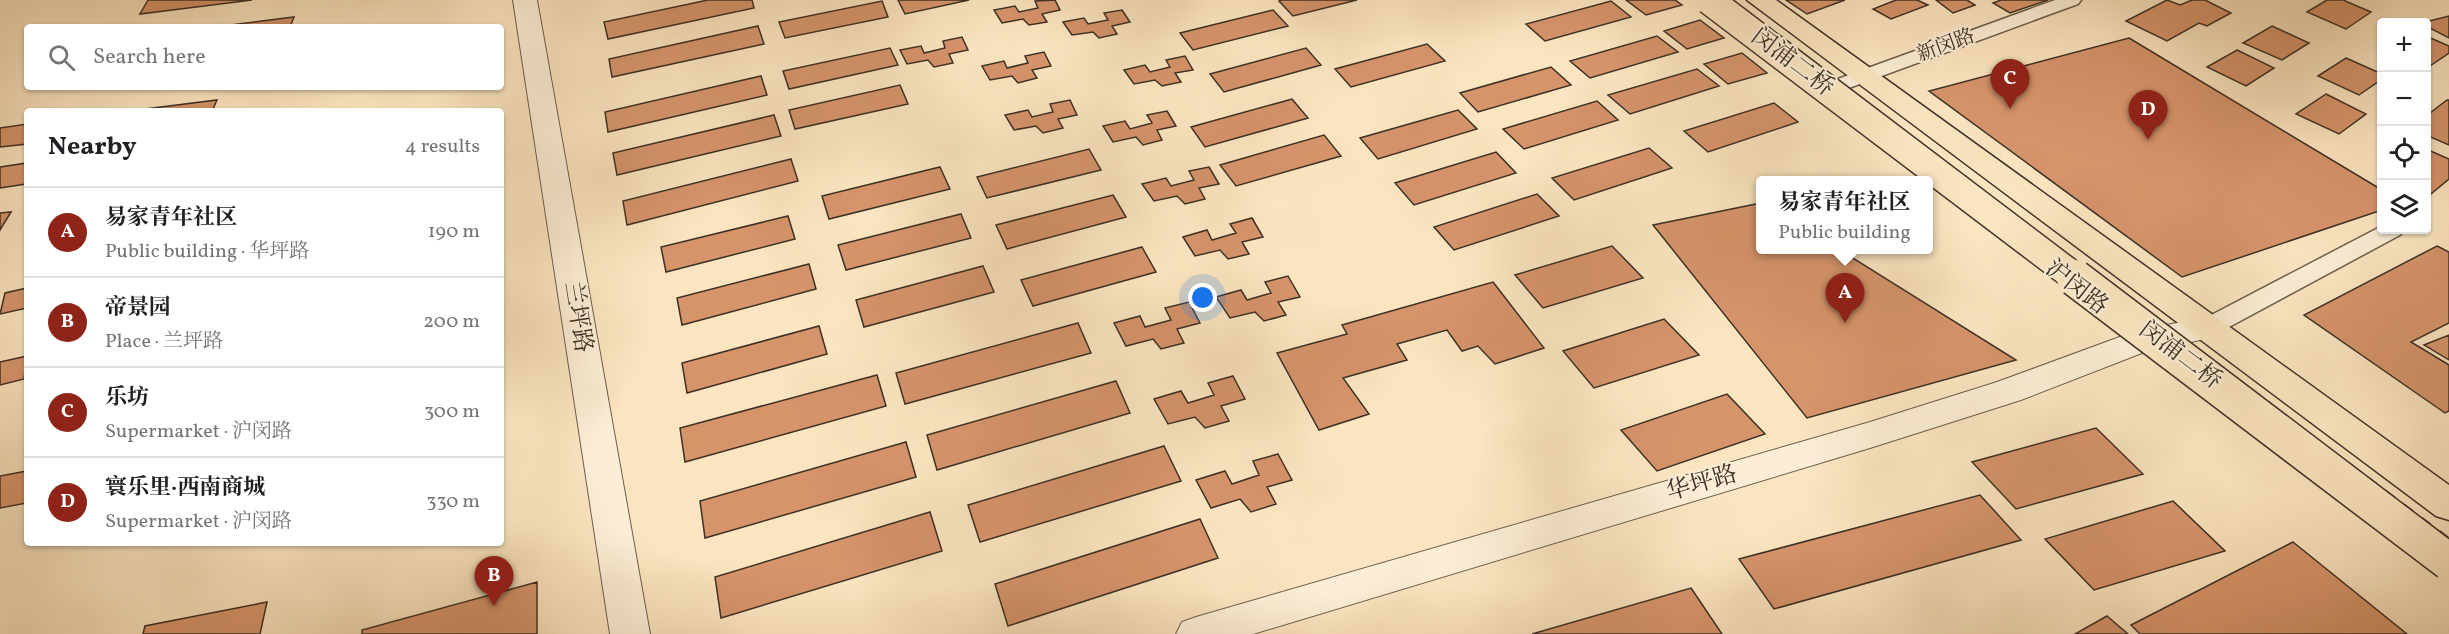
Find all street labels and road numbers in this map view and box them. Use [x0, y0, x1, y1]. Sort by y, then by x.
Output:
street label: 闵浦二桥 [1743, 21, 1841, 105]
street label: 新闵路 [1913, 23, 1979, 69]
street label: 沪闵路 [2037, 252, 2115, 324]
street label: 兰坪路 [555, 279, 599, 355]
street label: 闵浦二桥 [2131, 314, 2229, 398]
street label: 华坪路 [1663, 458, 1741, 510]

